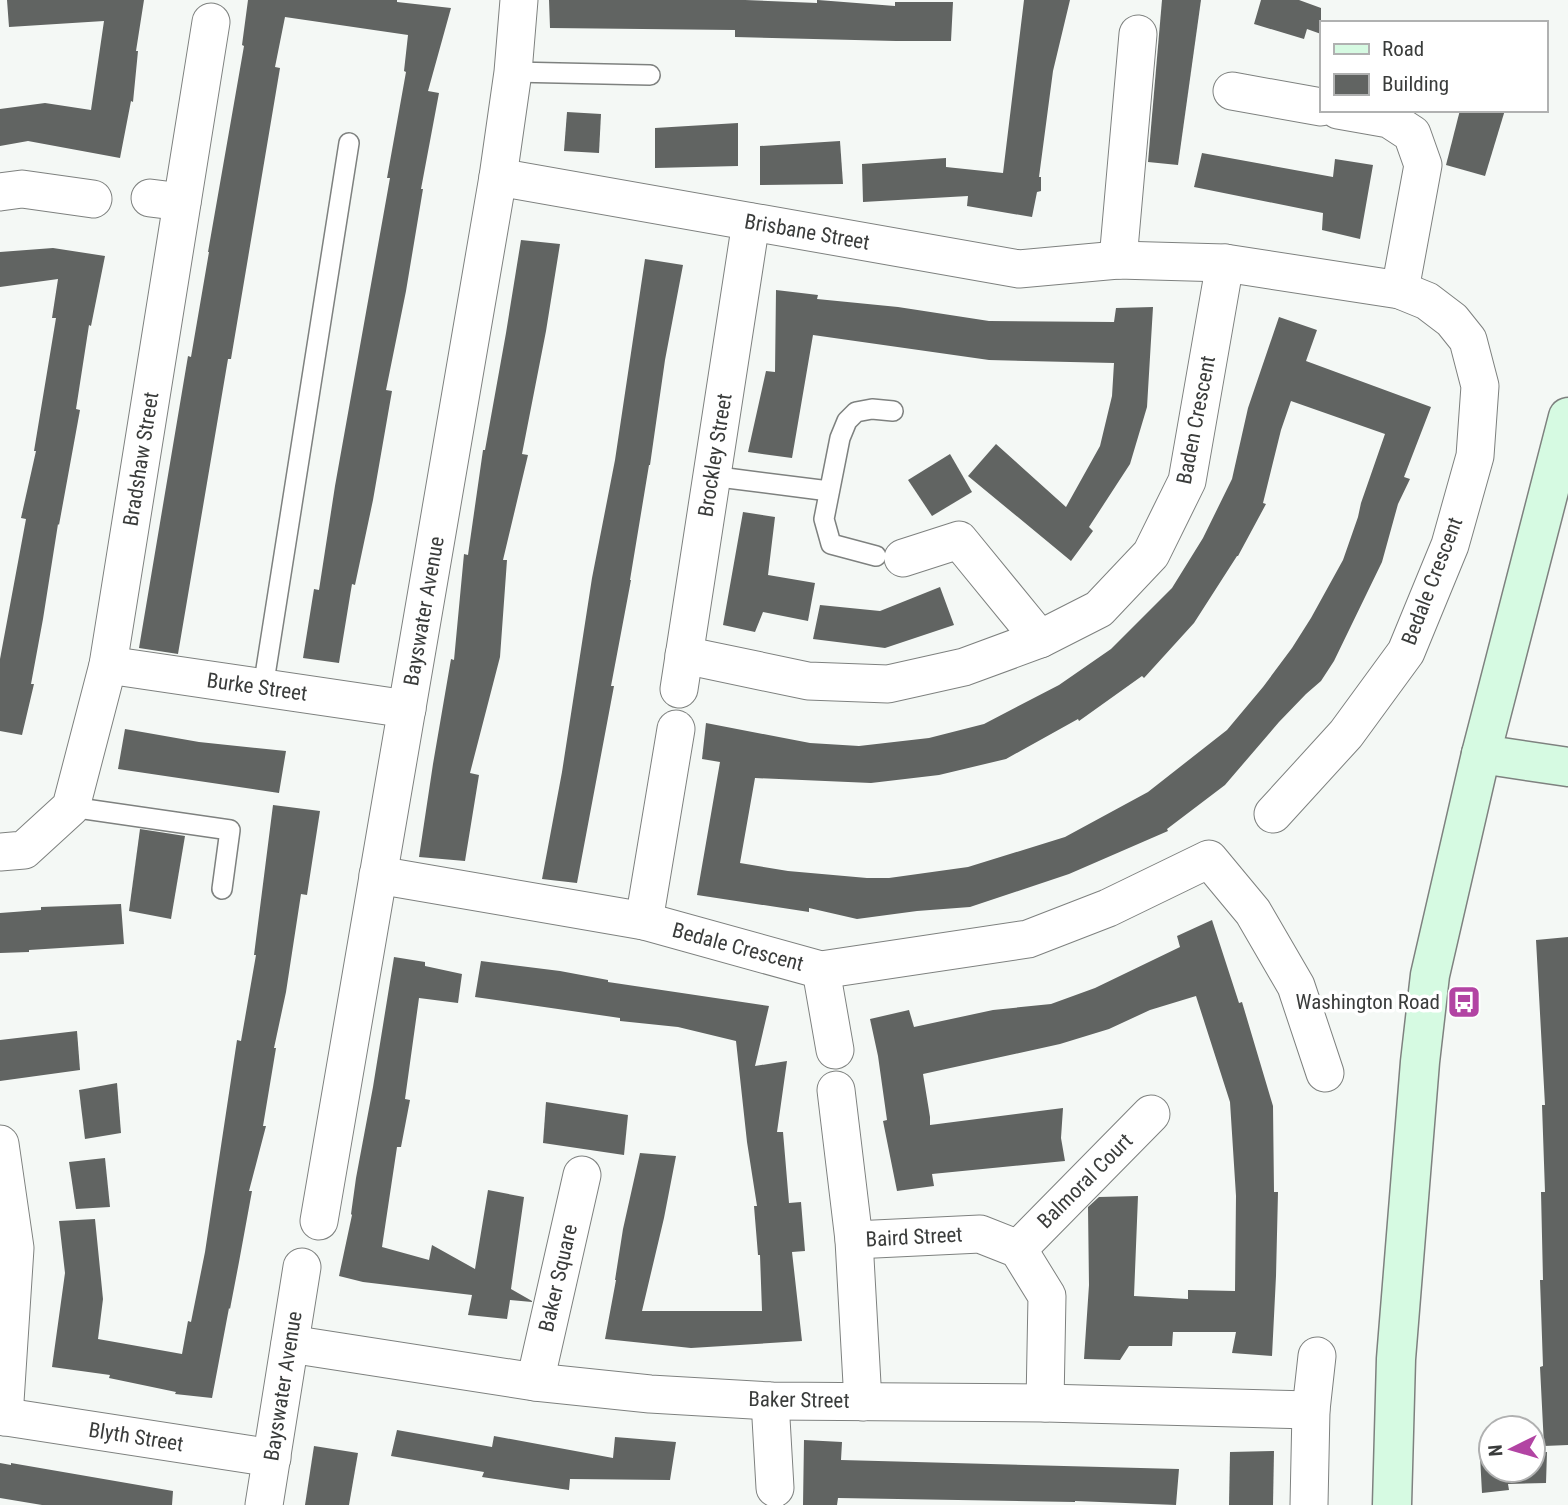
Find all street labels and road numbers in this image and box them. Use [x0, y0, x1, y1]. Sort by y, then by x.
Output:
street label: Brisbane Street [743, 209, 871, 255]
street label: Baden Crescent [1172, 354, 1220, 486]
street label: Bradshaw Street [119, 390, 163, 528]
street label: Brockley Street [693, 392, 737, 518]
street label: Bedale Crescent [1397, 514, 1467, 648]
street label: Bayswater Avenue [399, 534, 449, 688]
street label: Burke Street [205, 668, 309, 706]
street label: Bedale Crescent [670, 918, 806, 976]
street label: Balmoral Court [1033, 1129, 1137, 1233]
street label: Baker Square [534, 1222, 582, 1334]
street label: Baird Street [865, 1222, 963, 1252]
street label: Bayswater Avenue [259, 1309, 307, 1463]
street label: Baker Street [748, 1387, 850, 1413]
street label: Blyth Street [87, 1418, 185, 1456]

